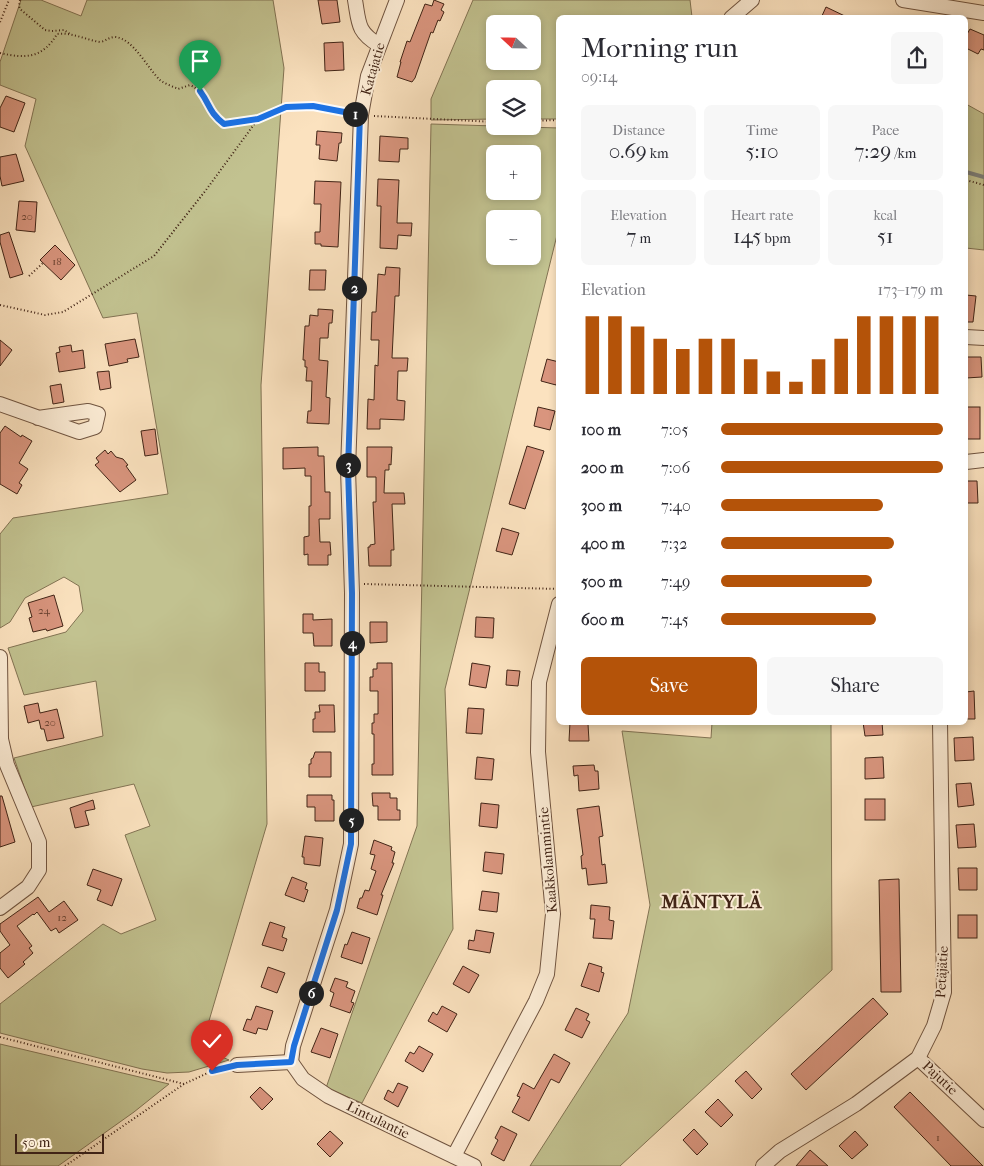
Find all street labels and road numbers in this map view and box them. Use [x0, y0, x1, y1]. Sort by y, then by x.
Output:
street label: Katajatie [357, 40, 389, 97]
street label: Kaakkolammintie [535, 806, 561, 914]
street label: Petäjätie [932, 945, 952, 999]
street label: Pajutie [919, 1057, 961, 1099]
street label: Lintulantie [344, 1097, 412, 1143]

